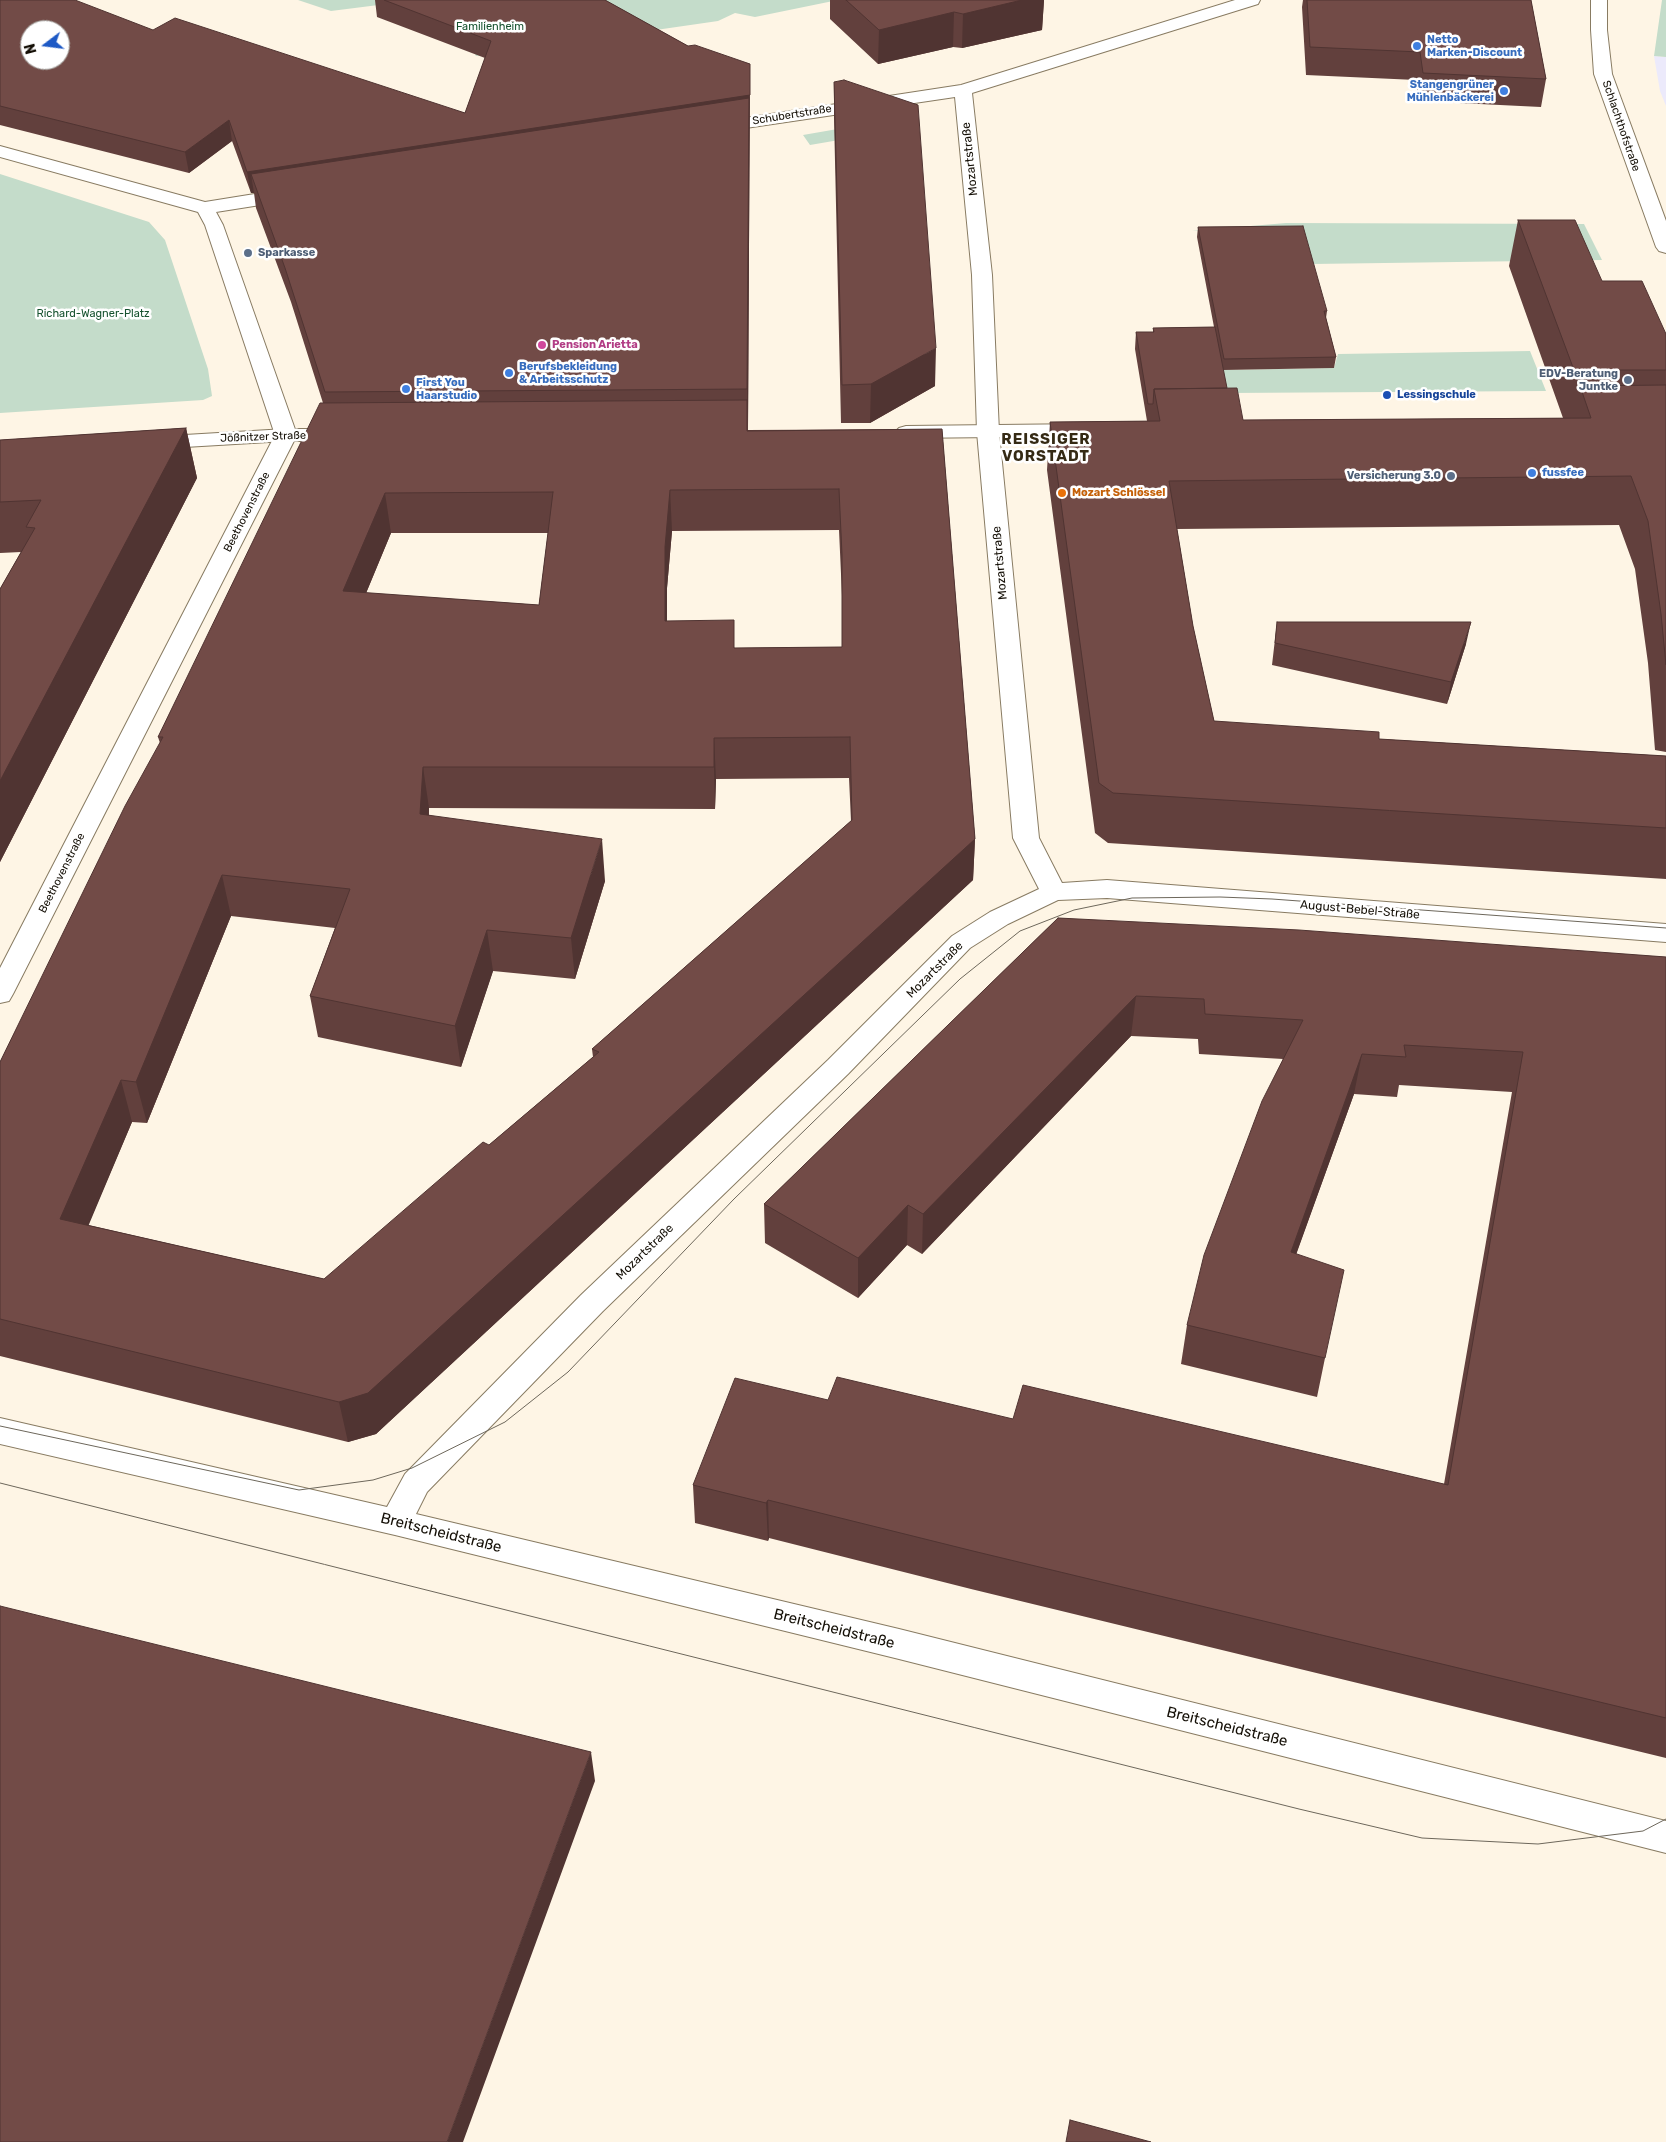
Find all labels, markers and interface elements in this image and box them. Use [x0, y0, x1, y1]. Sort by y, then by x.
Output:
north arrow [20, 20, 70, 70]
park label: Familienheim [456, 20, 524, 34]
place label: Netto Marken-Discount [1427, 33, 1522, 59]
marker: Netto Marken-Discount [1411, 40, 1423, 52]
text: N [21, 42, 41, 56]
place label: Stangengrüner Mühlenbäckerei [1407, 78, 1494, 104]
street label: Schlachthofstraße [1599, 79, 1643, 173]
marker: Stangengrüner Mühlenbäckerei [1498, 85, 1510, 97]
street label: Schubertstraße [751, 102, 833, 128]
street label: Mozartstraße [959, 121, 981, 197]
place label: Sparkasse [258, 246, 315, 260]
marker: Sparkasse [242, 247, 254, 259]
park label: Richard-Wagner-Platz [36, 307, 150, 321]
place label: Pension Arietta [552, 338, 638, 352]
marker: Pension Arietta [536, 339, 548, 351]
place label: Berufsbekleidung & Arbeitsschutz [519, 360, 617, 386]
marker: Berufsbekleidung & Arbeitsschutz [503, 367, 515, 379]
place label: EDV-Beratung Juntke [1539, 367, 1618, 393]
marker: EDV-Beratung Juntke [1622, 374, 1634, 386]
place label: First You Haarstudio [416, 376, 477, 402]
marker: First You Haarstudio [400, 383, 412, 395]
place label: Lessingschule [1397, 388, 1476, 402]
marker: Lessingschule [1381, 389, 1393, 401]
street label: Jößnitzer Straße [220, 429, 306, 445]
district label: REISSIGER VORSTADT [1000, 431, 1092, 466]
place label: fussfee [1542, 466, 1584, 480]
marker: fussfee [1526, 467, 1538, 479]
place label: Versicherung 3.0 [1347, 469, 1441, 483]
street label: Beethovenstraße [221, 470, 273, 554]
marker: Versicherung 3.0 [1445, 470, 1457, 482]
place label: Mozart Schlössel [1072, 486, 1165, 500]
marker: Mozart Schlössel [1056, 487, 1068, 499]
street label: Mozartstraße [990, 526, 1010, 600]
street label: Beethovenstraße [36, 831, 88, 915]
street label: August-Bebel-Straße [1300, 898, 1420, 922]
street label: Mozartstraße [904, 939, 966, 1001]
street label: Mozartstraße [613, 1221, 677, 1283]
street label: Breitscheidstraße [379, 1509, 503, 1557]
street label: Breitscheidstraße [772, 1605, 896, 1653]
street label: Breitscheidstraße [1165, 1703, 1289, 1751]

